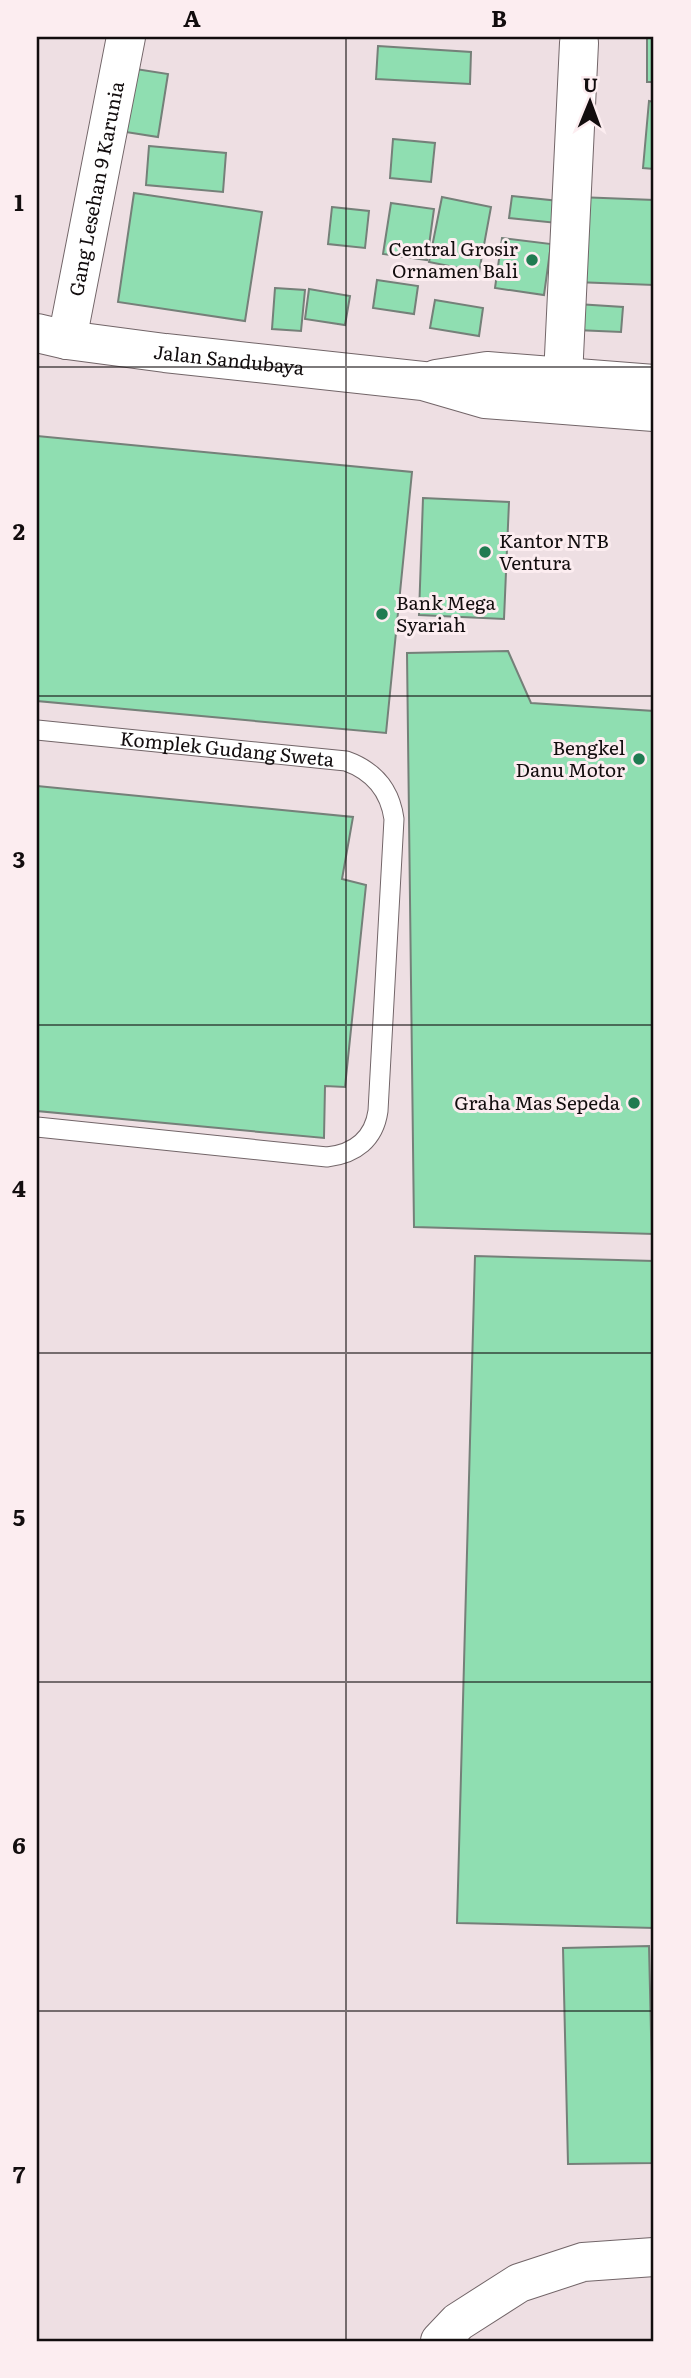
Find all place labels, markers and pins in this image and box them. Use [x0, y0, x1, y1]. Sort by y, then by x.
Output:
place label: Central Grosir Ornamen Bali [389, 234, 518, 284]
marker: Central Grosir Ornamen Bali [524, 252, 540, 268]
place label: Kantor NTB Ventura [499, 526, 609, 576]
marker: Kantor NTB Ventura [477, 544, 493, 560]
place label: Bank Mega Syariah [396, 588, 496, 638]
marker: Bank Mega Syariah [374, 606, 390, 622]
place label: Bengkel Danu Motor [515, 733, 625, 783]
marker: Bengkel Danu Motor [631, 751, 647, 767]
place label: Graha Mas Sepeda [454, 1088, 621, 1116]
marker: Graha Mas Sepeda [626, 1095, 642, 1111]

